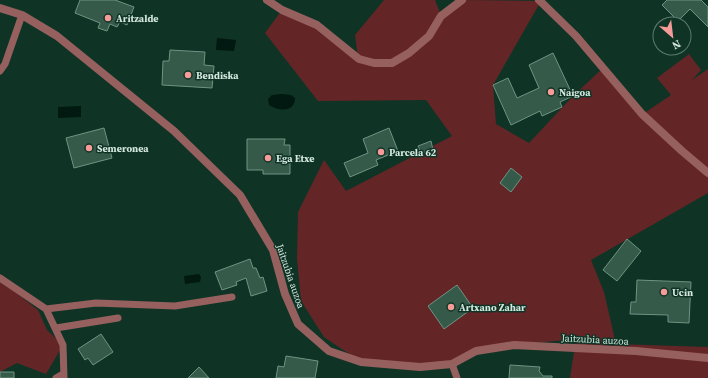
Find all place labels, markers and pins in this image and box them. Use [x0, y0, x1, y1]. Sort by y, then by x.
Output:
place label: Aritzalde [116, 12, 159, 25]
marker: Aritzalde [103, 13, 113, 23]
place label: Bendiska [196, 69, 239, 82]
marker: Bendiska [183, 70, 193, 80]
place label: Naigoa [559, 86, 591, 99]
marker: Naigoa [546, 87, 556, 97]
place label: Semeronea [97, 142, 149, 155]
marker: Semeronea [84, 143, 94, 153]
place label: Parcela 62 [389, 146, 437, 159]
marker: Parcela 62 [376, 147, 386, 157]
place label: Ega Etxe [276, 152, 315, 165]
marker: Ega Etxe [263, 153, 273, 163]
place label: Ucin [672, 286, 693, 299]
marker: Ucin [659, 287, 669, 297]
place label: Artxano Zahar [459, 301, 526, 314]
marker: Artxano Zahar [446, 302, 456, 312]

